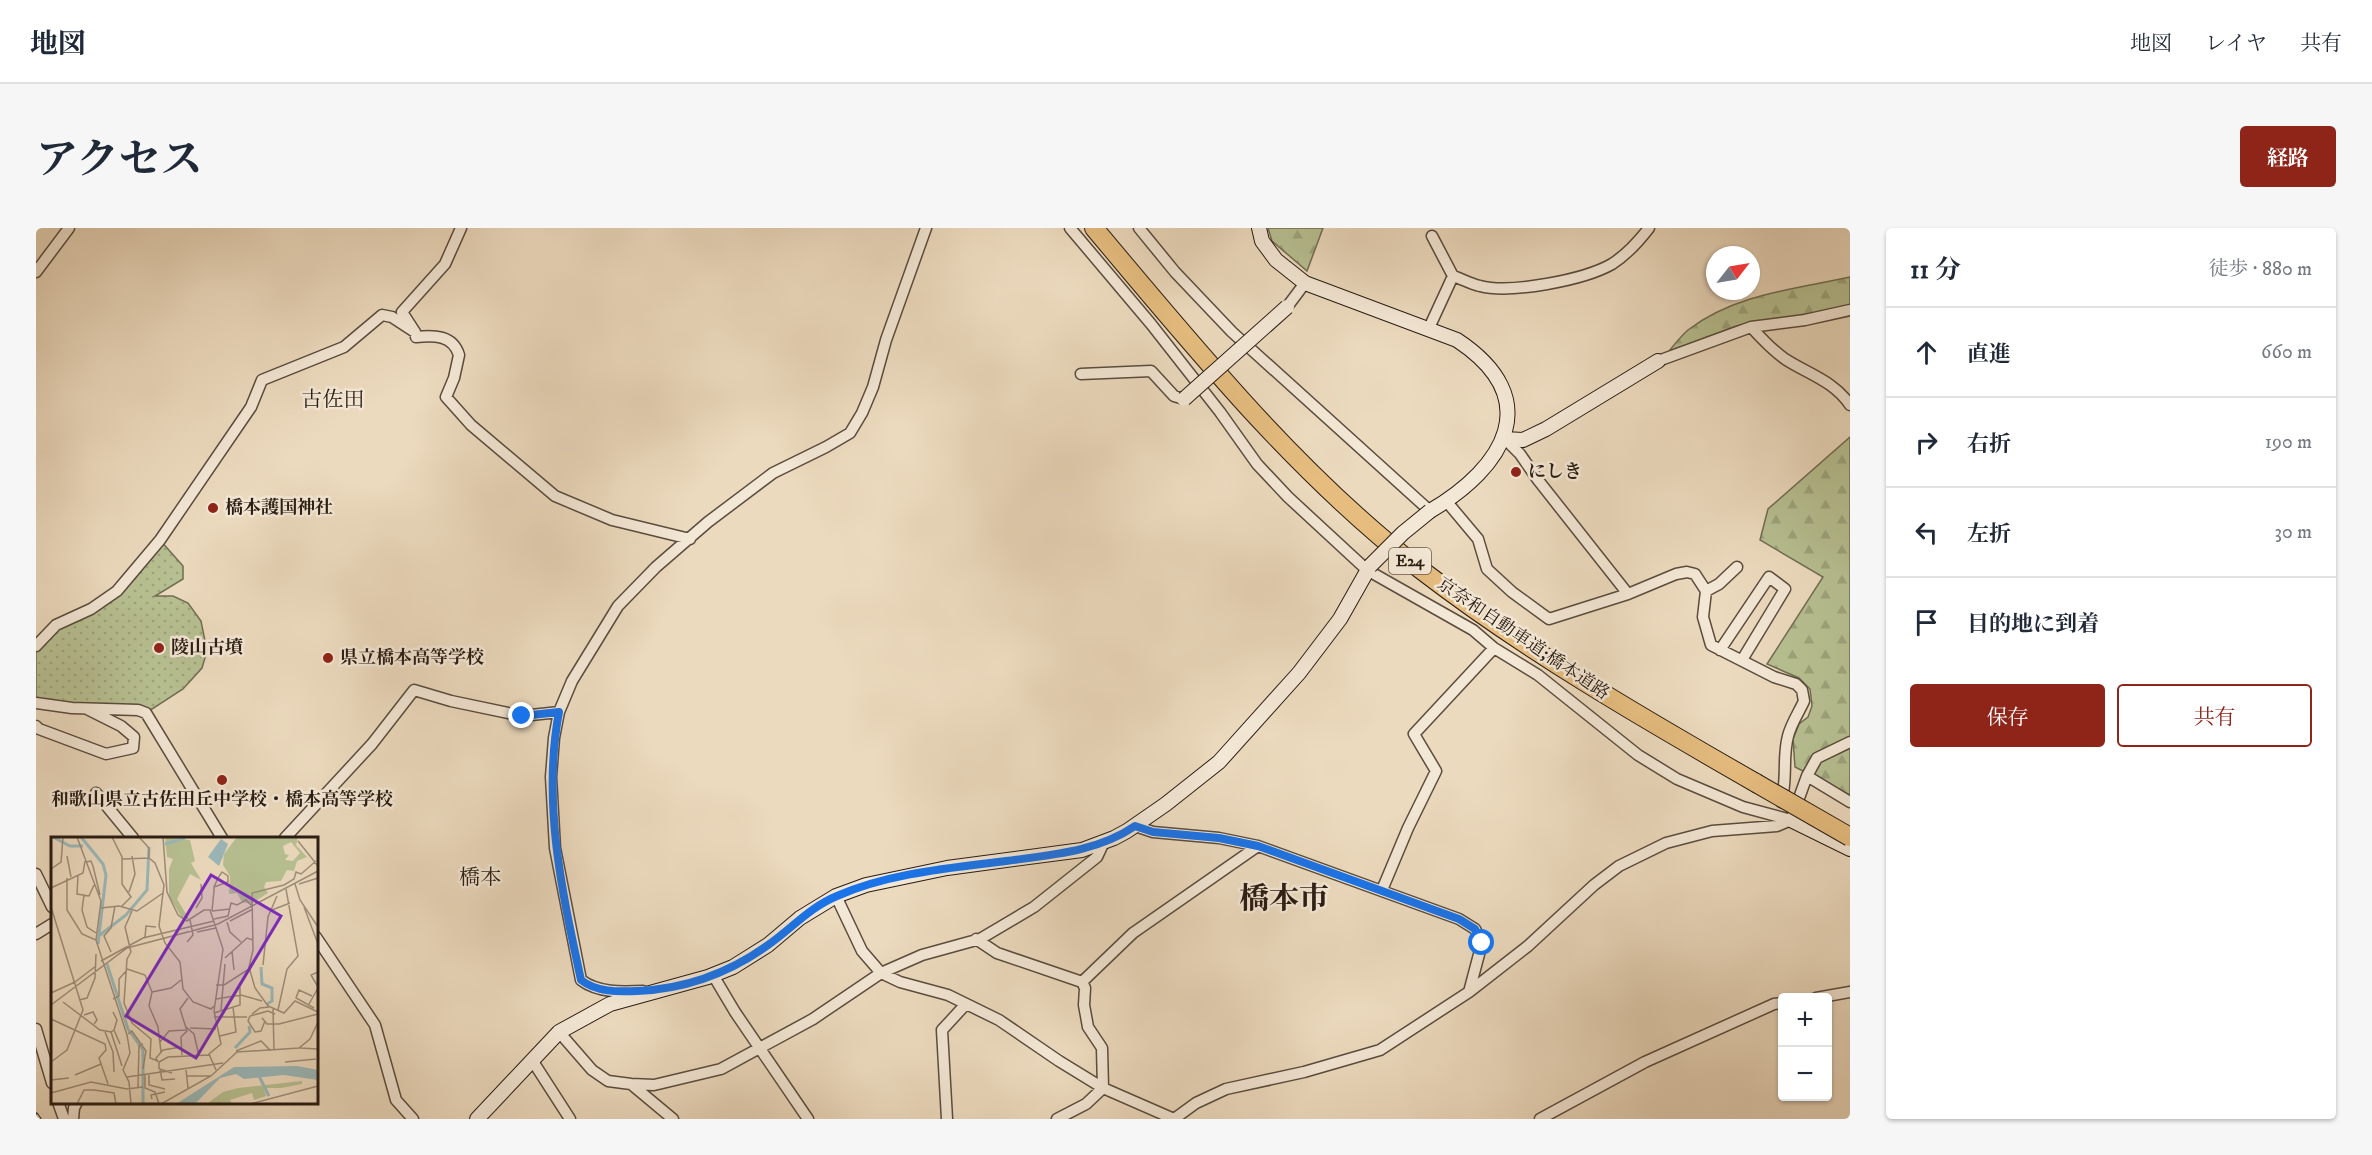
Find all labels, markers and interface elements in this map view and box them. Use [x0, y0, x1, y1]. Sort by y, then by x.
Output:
text: 地図 [30, 27, 86, 62]
text: 地図 [2130, 31, 2172, 57]
text: レイヤ [2205, 31, 2267, 57]
text: 共有 [2300, 31, 2342, 57]
button: 経路 [2240, 126, 2336, 187]
text: アクセス [36, 135, 203, 187]
north arrow [1706, 246, 1760, 300]
text: 11 分 [1910, 254, 1961, 287]
text: 徒歩 · 880 m [2209, 257, 2312, 282]
icon: ahead [1910, 336, 1943, 369]
text: 660 m [2261, 340, 2312, 365]
text: 直進 [1967, 341, 2011, 368]
district label: 古佐田 [302, 387, 365, 413]
icon: right [1910, 426, 1943, 459]
text: 190 m [2265, 430, 2312, 455]
text: 右折 [1967, 431, 2011, 458]
place label: にしき [1528, 461, 1582, 483]
marker: にしき [1509, 465, 1523, 479]
place label: 橋本護国神社 [225, 497, 333, 519]
marker: 橋本護国神社 [206, 501, 220, 515]
icon: left [1910, 516, 1943, 549]
text: 30 m [2274, 520, 2312, 545]
text: 左折 [1967, 521, 2011, 548]
road number: E24 [1389, 548, 1431, 574]
street label: 京奈和自動車道;橋本道路 [1433, 573, 1613, 705]
icon: arrive [1910, 606, 1943, 639]
text: 目的地に到着 [1967, 611, 2099, 638]
place label: 陵山古墳 [171, 637, 243, 659]
marker: 陵山古墳 [152, 641, 166, 655]
place label: 県立橋本高等学校 [340, 647, 484, 669]
marker: 県立橋本高等学校 [321, 651, 335, 665]
button: 保存 [1910, 684, 2105, 747]
button: 共有 [2117, 684, 2312, 747]
route end [508, 702, 534, 728]
marker: 和歌山県立古佐田丘中学校・橋本高等学校 [215, 773, 229, 787]
place label: 和歌山県立古佐田丘中学校・橋本高等学校 [51, 789, 393, 811]
inset map [51, 837, 318, 1104]
district label: 橋本 [459, 865, 501, 891]
district label: 橋本市 [1239, 881, 1329, 918]
route start [1468, 929, 1494, 955]
map controls [1778, 993, 1832, 1101]
button: + [1778, 993, 1832, 1047]
button: − [1778, 1047, 1832, 1101]

